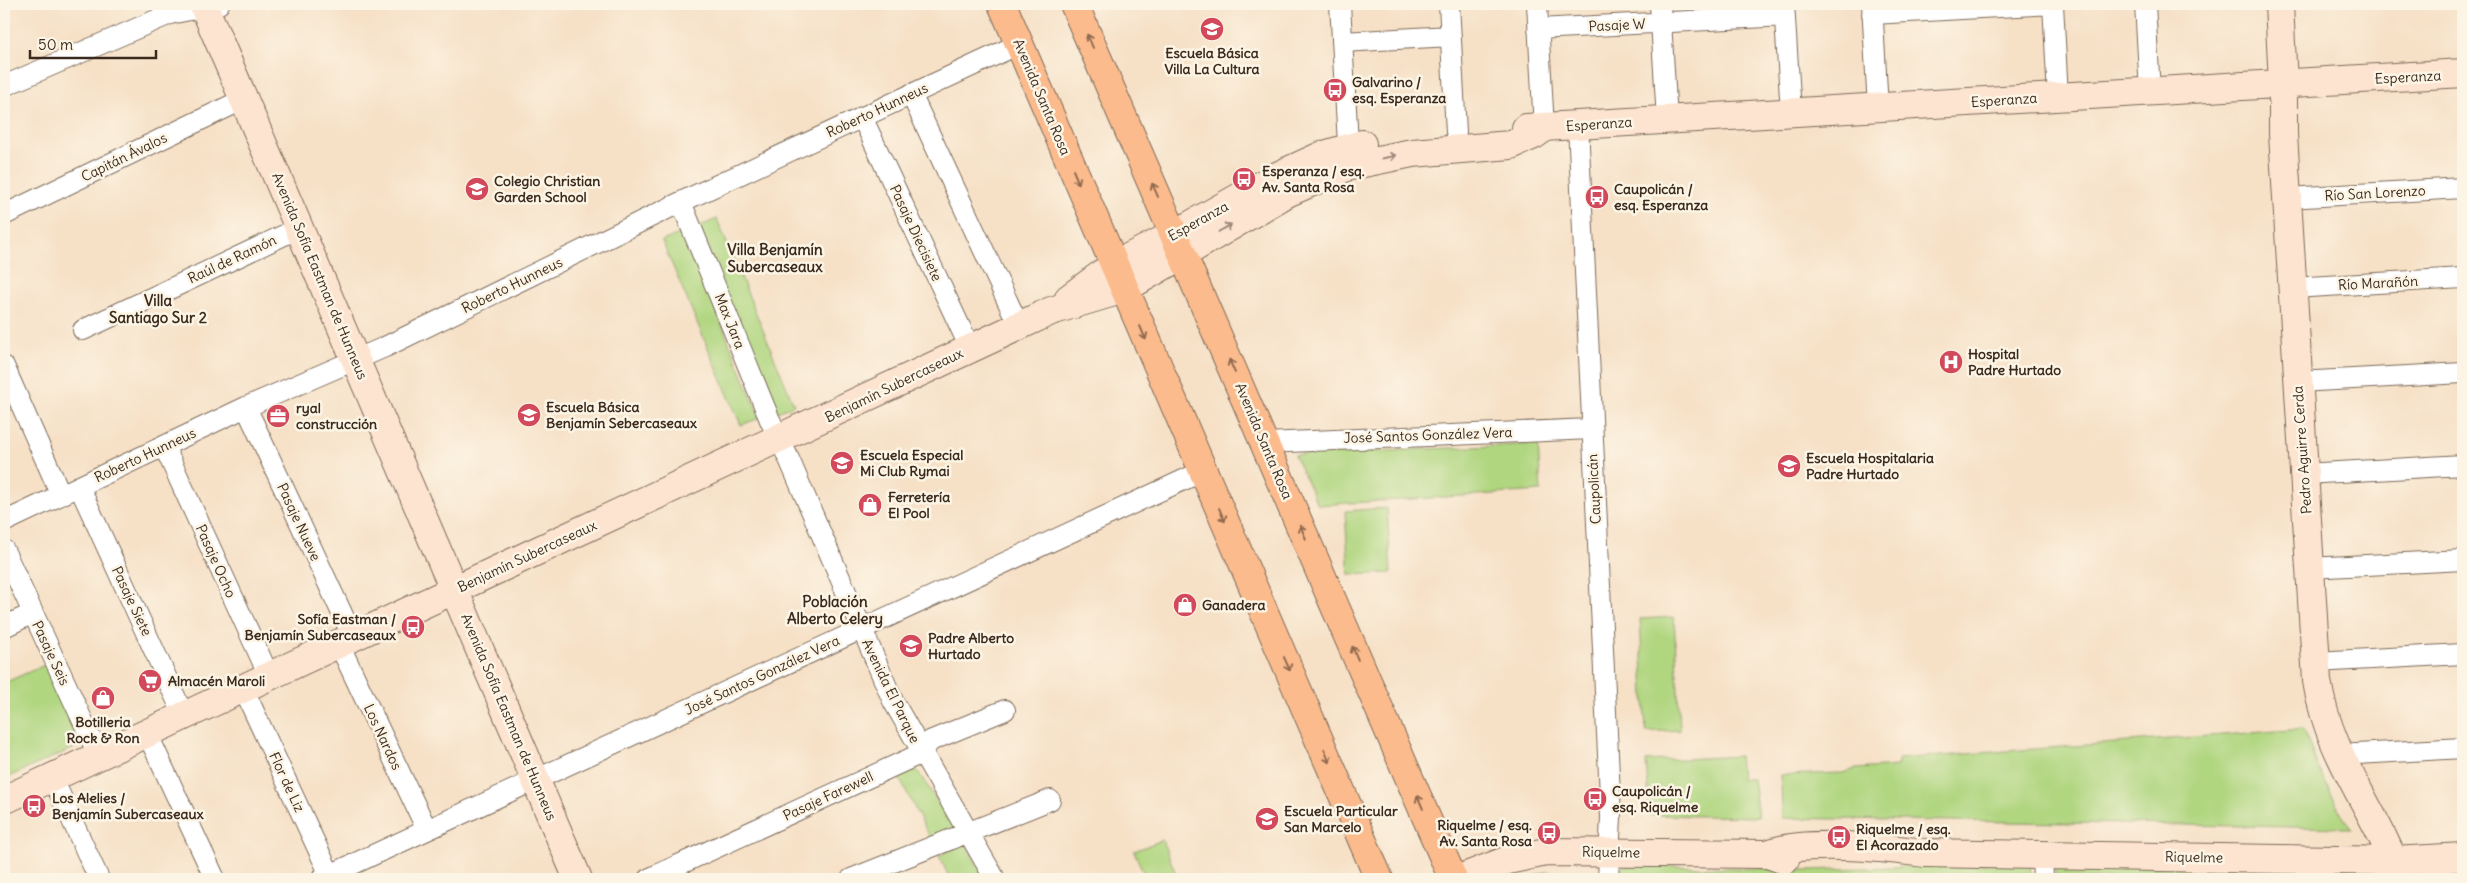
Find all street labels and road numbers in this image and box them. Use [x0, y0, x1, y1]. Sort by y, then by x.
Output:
street label: Pasaje W [1588, 15, 1646, 35]
street label: Avenida Santa Rosa [1009, 36, 1075, 158]
street label: Esperanza [2374, 66, 2442, 88]
street label: Roberto Hunneus [823, 79, 931, 141]
street label: Esperanza [1970, 89, 2038, 111]
street label: Esperanza [1565, 113, 1633, 135]
street label: Capitán Ávalos [78, 128, 170, 186]
street label: Avenida Sofía Eastman de Hunneus [268, 170, 372, 382]
street label: Río San Lorenzo [2324, 181, 2426, 205]
street label: Pasaje Diecisiete [886, 182, 946, 284]
street label: Esperanza [1165, 197, 1231, 245]
street label: Raúl de Ramón [185, 231, 279, 287]
street label: Roberto Hunneus [459, 253, 565, 317]
street label: Río Marañón [2338, 272, 2418, 294]
street label: Max Jara [711, 291, 749, 351]
street label: Benjamín Subercaseaux [822, 344, 966, 426]
street label: Avenida Santa Rosa [1231, 380, 1297, 502]
street label: Pedro Aguirre Cerda [2289, 385, 2315, 515]
street label: José Santos González Vera [1343, 423, 1513, 447]
street label: Roberto Hunneus [91, 424, 199, 486]
street label: Caupolicán [1583, 453, 1605, 525]
street label: Pasaje Nueve [273, 480, 325, 564]
street label: Benjamín Subercaseaux [455, 516, 600, 596]
street label: Pasaje Ocho [192, 522, 240, 601]
street label: Pasaje Siete [108, 563, 156, 639]
street label: Avenida Sofía Eastman de Hunneus [457, 611, 561, 823]
street label: Pasaje Seis [28, 618, 74, 688]
street label: José Santos González Vera [682, 631, 842, 719]
street label: Avenida El Parque [858, 636, 924, 746]
street label: Los Nardos [360, 701, 406, 773]
street label: Flor de Liz [265, 749, 309, 815]
street label: Pasaje Farewell [780, 767, 876, 825]
street label: Riquelme [1582, 842, 1640, 862]
street label: Riquelme [2165, 847, 2223, 867]

